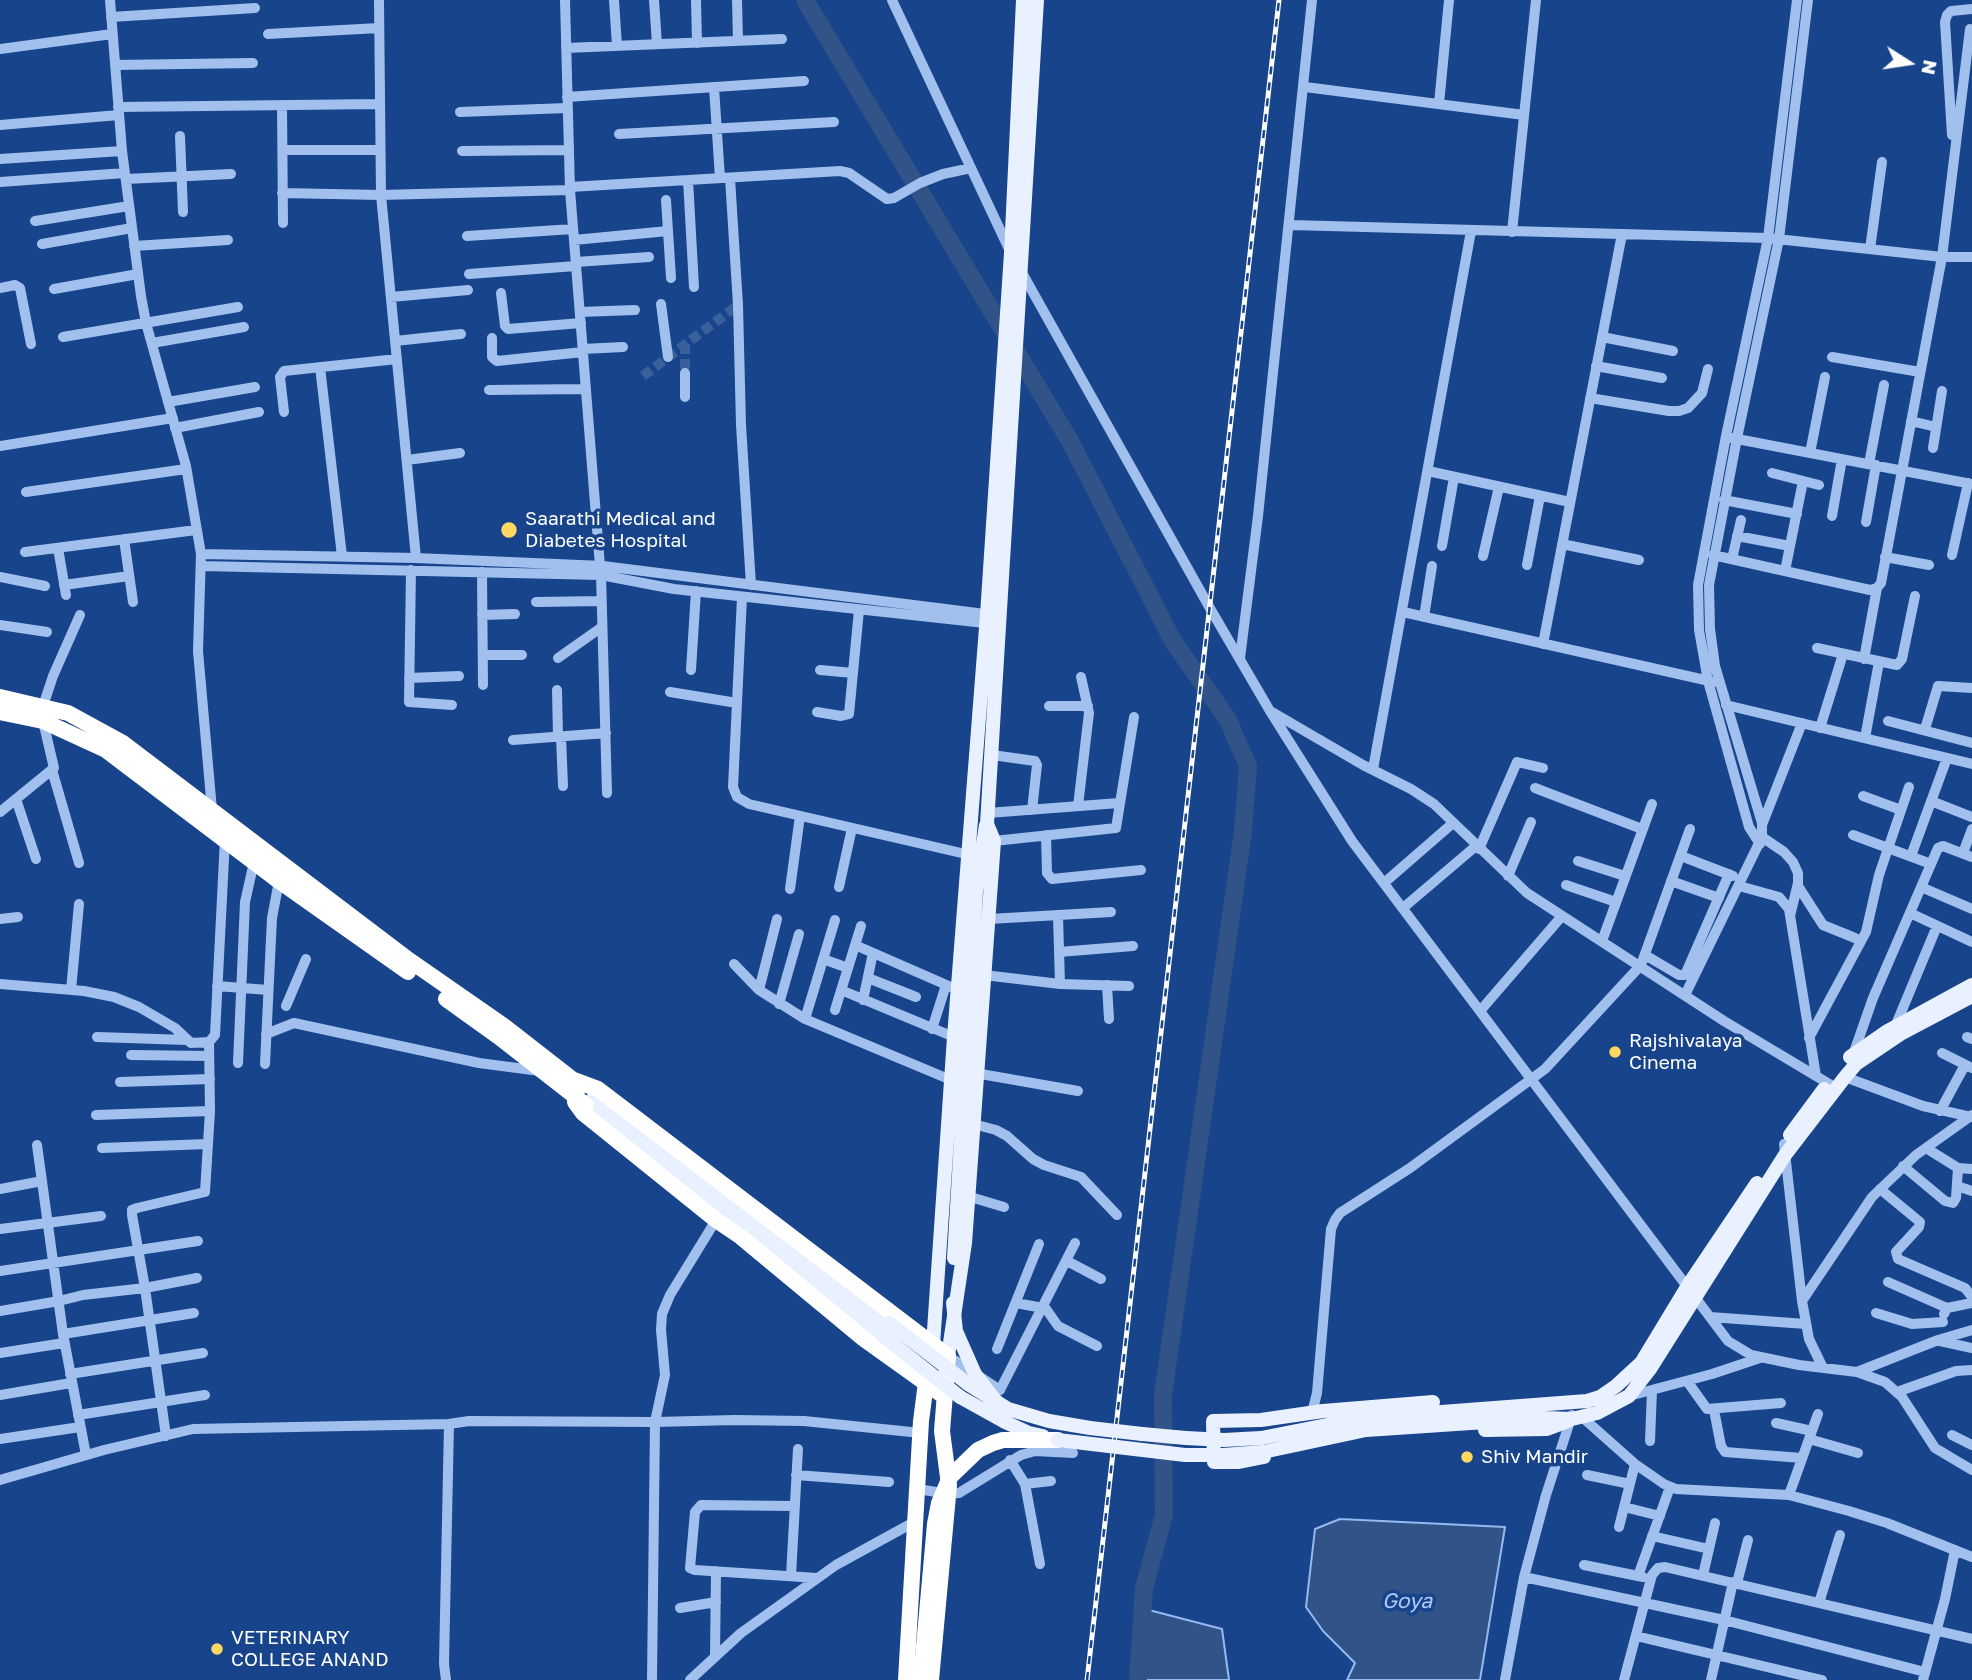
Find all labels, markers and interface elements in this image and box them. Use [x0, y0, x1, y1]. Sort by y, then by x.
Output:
north arrow [1874, 28, 1944, 98]
text: N [1917, 58, 1943, 77]
place label: Saarathi Medical and Diabetes Hospital [525, 508, 716, 552]
marker: Saarathi Medical and Diabetes Hospital [499, 520, 519, 540]
place label: Rajshivalaya Cinema [1629, 1030, 1742, 1074]
marker: Rajshivalaya Cinema [1607, 1044, 1623, 1060]
place label: Shiv Mandir [1481, 1446, 1588, 1468]
marker: Shiv Mandir [1459, 1449, 1475, 1465]
water label: Goya [1382, 1588, 1432, 1614]
place label: VETERINARY COLLEGE ANAND [231, 1627, 389, 1671]
marker: VETERINARY COLLEGE ANAND [209, 1641, 225, 1657]

